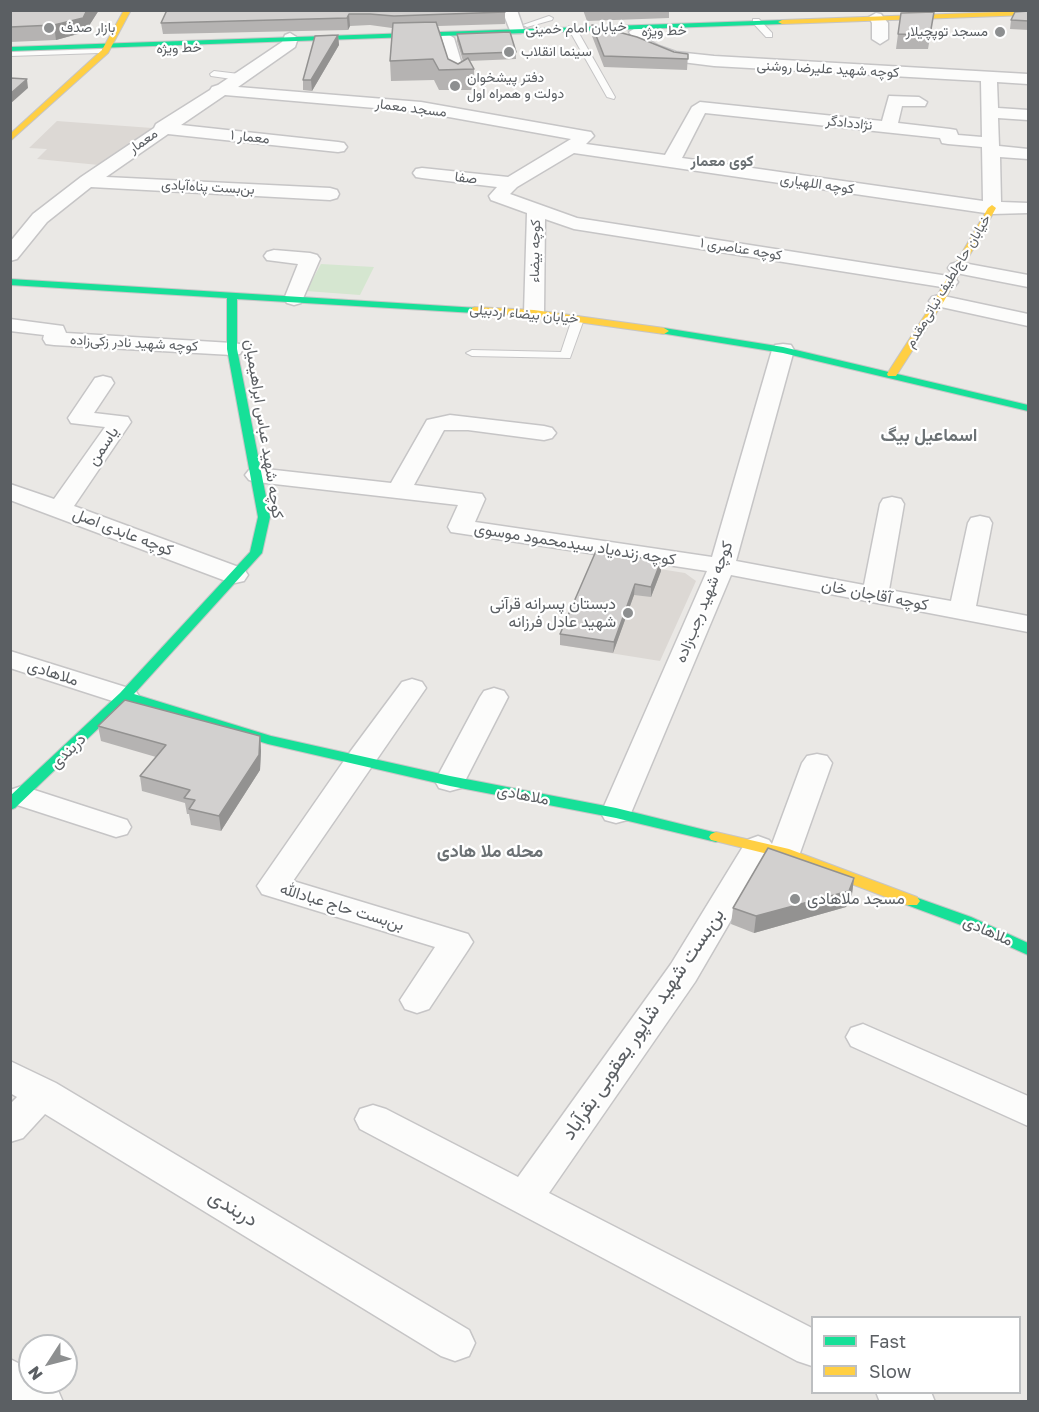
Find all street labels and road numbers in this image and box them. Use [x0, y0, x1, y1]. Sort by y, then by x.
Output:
street label: خیابان امام خمینی [525, 18, 627, 38]
street label: خط ویژه [641, 22, 687, 40]
street label: خط ویژه [156, 39, 202, 57]
street label: کوچه شهید علیرضا روشنی [756, 57, 900, 81]
street label: مسجد معمار [374, 95, 448, 121]
street label: نژاددادگر [825, 112, 873, 134]
street label: معمار [125, 125, 161, 157]
street label: معمار ۱ [229, 127, 271, 147]
street label: صفا [454, 168, 478, 188]
street label: کوچه اللهیاری [779, 170, 855, 198]
street label: بن‌بست پناه‌آبادی [161, 176, 255, 198]
street label: خیابان حاج‌لطیف نباتی‌مقدم [902, 211, 994, 351]
street label: کوچه بیضاء [526, 219, 544, 283]
street label: کوچه عناصری ۱ [699, 234, 783, 264]
street label: خیابان بیضاء اردبیلی [469, 301, 579, 327]
street label: کوچه شهید نادر زکی‌زاده [69, 331, 199, 355]
street label: کوچه شهید عباس ابراهیمیان [240, 338, 288, 520]
street label: یاسمن [83, 423, 123, 469]
street label: کوچه عابدی اصل [70, 504, 176, 560]
street label: کوچه زنده‌یاد سیدمحمود موسوی [473, 519, 677, 569]
street label: کوچه شهید رجب‌زاده [671, 539, 737, 665]
street label: کوچه آقاجان خان [820, 575, 930, 615]
street label: ملاهادی [25, 656, 81, 690]
street label: دربندی [46, 729, 90, 773]
street label: ملاهادی [495, 781, 551, 809]
street label: بن‌بست حاج عبادالله [278, 879, 406, 935]
street label: بن‌بست شهید شاپور یعقوبی بقرآباد [556, 904, 730, 1144]
street label: ملاهادی [960, 912, 1016, 950]
street label: دربندی [204, 1184, 262, 1232]

